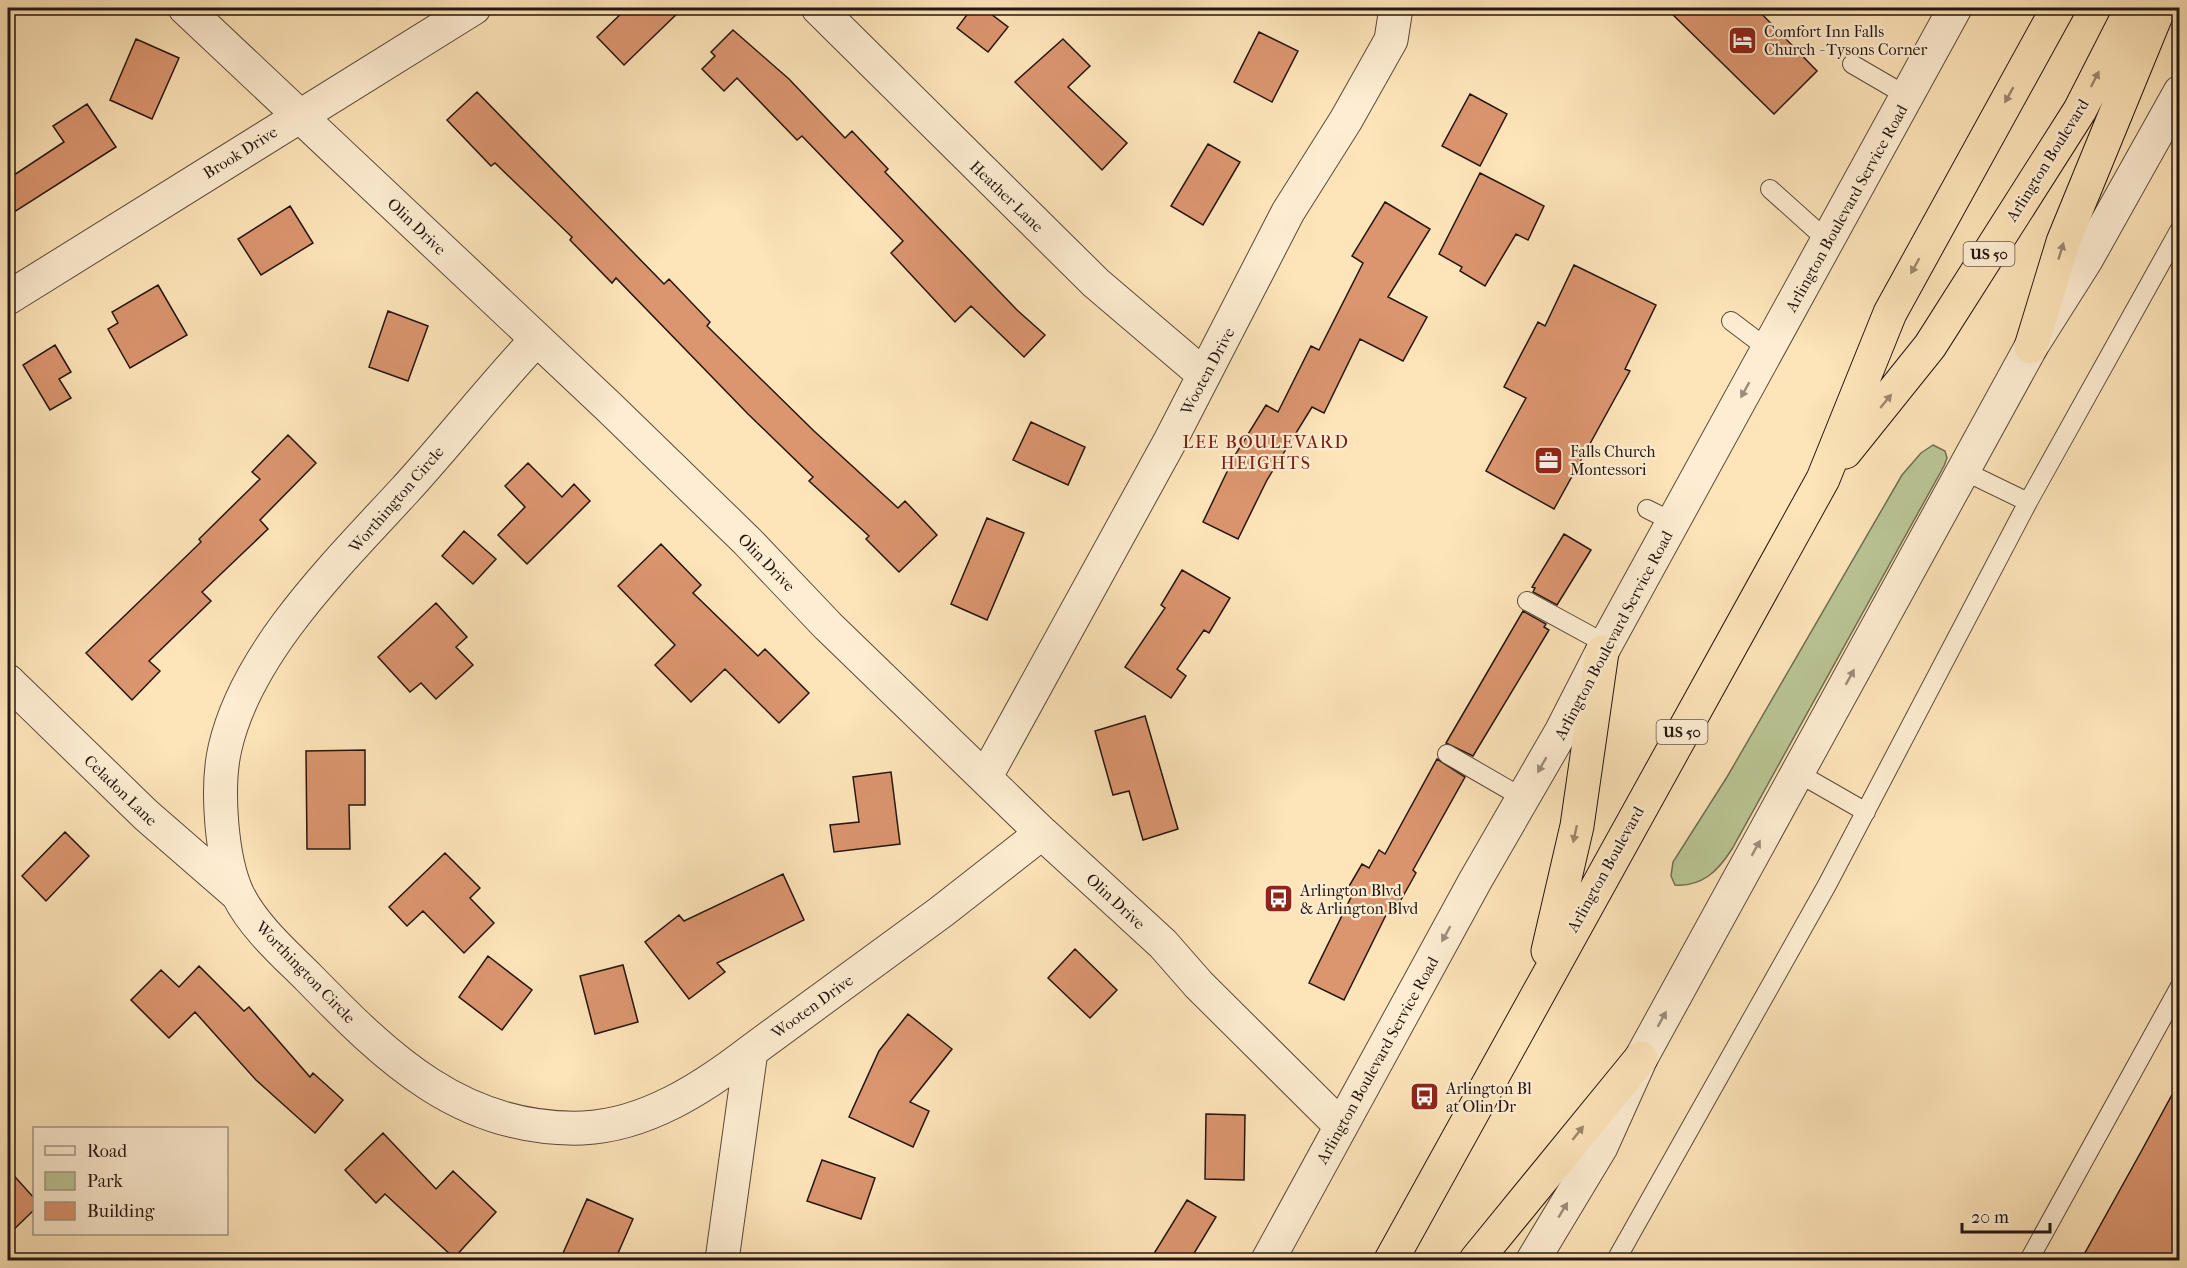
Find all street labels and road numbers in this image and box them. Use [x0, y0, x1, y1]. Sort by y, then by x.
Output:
street label: Arlington Boulevard [2002, 95, 2093, 226]
street label: Arlington Boulevard Service Road [1781, 101, 1912, 316]
street label: Brook Drive [200, 122, 281, 183]
street label: Heather Lane [966, 157, 1047, 236]
street label: Olin Drive [384, 194, 450, 259]
road number: US 50 [1964, 242, 2014, 266]
street label: Wooten Drive [1176, 324, 1238, 419]
street label: Worthington Circle [344, 442, 448, 557]
street label: Arlington Boulevard Service Road [1550, 527, 1677, 744]
street label: Olin Drive [734, 529, 799, 595]
road number: US 50 [1656, 720, 1708, 744]
street label: Celadon Lane [80, 751, 161, 830]
street label: Arlington Boulevard [1563, 803, 1648, 936]
street label: Olin Drive [1082, 869, 1149, 933]
street label: Worthington Circle [251, 917, 359, 1027]
street label: Arlington Boulevard Service Road [1312, 953, 1443, 1168]
street label: Wooten Drive [767, 970, 857, 1043]

